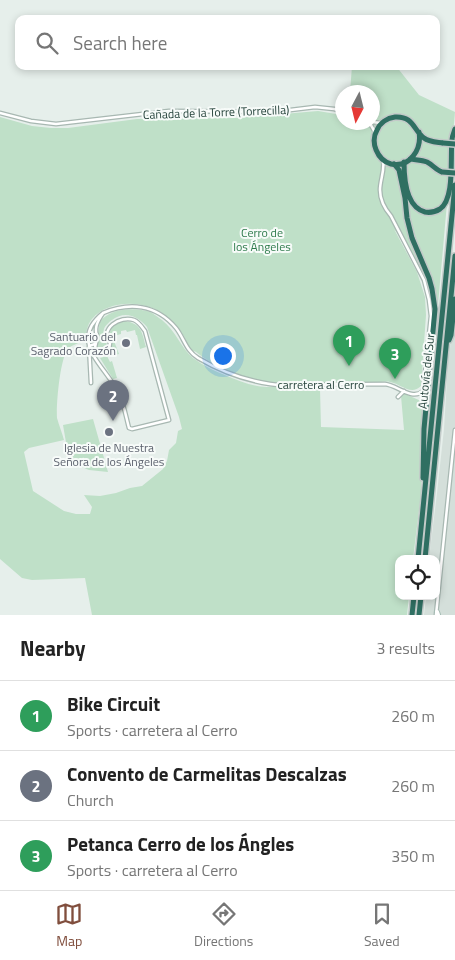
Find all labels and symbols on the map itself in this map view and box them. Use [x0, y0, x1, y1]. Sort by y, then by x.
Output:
north arrow [335, 85, 380, 130]
street label: Cañada de la Torre (Torrecilla) [142, 100, 290, 124]
park label: Cerro de los Ángeles [233, 223, 291, 256]
pin: 1 [333, 325, 365, 366]
place label: Santuario del Sagrado Corazón [31, 327, 116, 360]
street label: Autovía del Sur [413, 332, 439, 410]
marker: Santuario del Sagrado Corazón [120, 337, 132, 349]
pin: 3 [379, 338, 411, 379]
your location [210, 343, 236, 369]
street label: carretera al Cerro [278, 375, 364, 394]
pin: 2 [97, 380, 129, 421]
marker: Iglesia de Nuestra Señora de los Ángeles [103, 426, 115, 438]
place label: Iglesia de Nuestra Señora de los Ángeles [54, 438, 165, 471]

